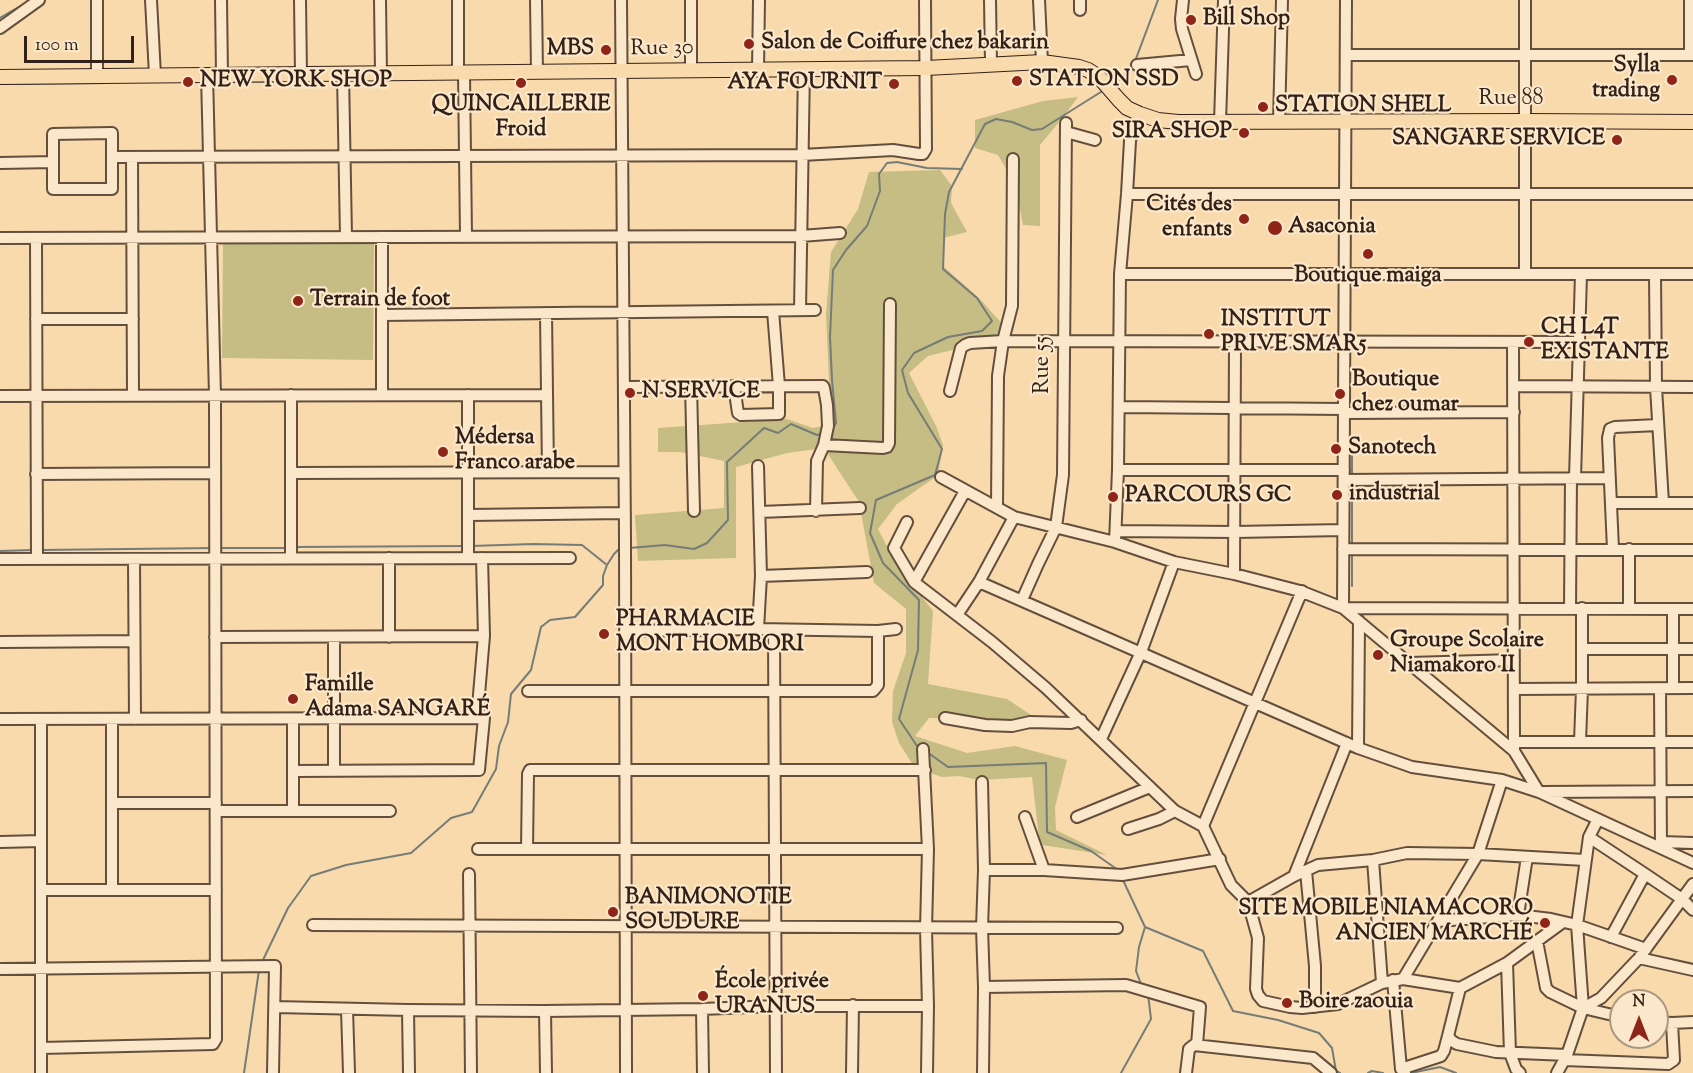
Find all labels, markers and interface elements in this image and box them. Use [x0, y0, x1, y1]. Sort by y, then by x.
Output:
place label: Bill Shop [1203, 7, 1290, 33]
marker: Bill Shop [1184, 13, 1198, 27]
scale bar [27, 24, 136, 62]
place label: Salon de Coiffure chez bakarin [761, 31, 1049, 57]
text: 100 m [35, 33, 79, 59]
street label: Rue 30 [630, 36, 694, 64]
place label: MBS [547, 37, 594, 63]
marker: Salon de Coiffure chez bakarin [742, 37, 756, 51]
marker: MBS [599, 43, 613, 57]
place label: Sylla trading [1592, 54, 1660, 106]
place label: STATION SSD [1029, 68, 1179, 94]
place label: NEW YORK SHOP [200, 69, 392, 95]
place label: AYA FOURNIT [727, 71, 882, 97]
marker: Sylla trading [1665, 73, 1679, 87]
marker: STATION SSD [1010, 74, 1024, 88]
marker: NEW YORK SHOP [181, 75, 195, 89]
marker: QUINCAILLERIE Froid [514, 76, 528, 90]
marker: AYA FOURNIT [887, 77, 901, 91]
street label: Rue 88 [1479, 87, 1543, 113]
place label: QUINCAILLERIE Froid [431, 93, 611, 144]
place label: STATION SHELL [1275, 94, 1451, 120]
marker: STATION SHELL [1256, 100, 1270, 114]
place label: SIRA SHOP [1112, 120, 1232, 146]
marker: SIRA SHOP [1237, 126, 1251, 140]
place label: SANGARE SERVICE [1392, 127, 1605, 153]
marker: SANGARE SERVICE [1610, 133, 1624, 147]
place label: Cités des enfants [1146, 193, 1232, 244]
marker: Cités des enfants [1237, 212, 1251, 226]
place label: Asaconia [1288, 215, 1376, 241]
marker: Asaconia [1266, 219, 1284, 237]
marker: Boutique maiga [1361, 247, 1375, 261]
place label: Boutique maiga [1294, 264, 1442, 290]
place label: Terrain de foot [310, 288, 450, 314]
marker: Terrain de foot [291, 294, 305, 308]
place label: INSTITUT PRIVE SMAR5 [1221, 308, 1366, 360]
place label: CH L4T EXISTANTE [1541, 316, 1669, 368]
marker: INSTITUT PRIVE SMAR5 [1202, 327, 1216, 341]
marker: CH L4T EXISTANTE [1522, 335, 1536, 349]
street label: Rue 55 [1031, 336, 1057, 394]
place label: Boutique chez oumar [1352, 368, 1459, 420]
place label: N SERVICE [642, 380, 760, 406]
marker: N SERVICE [623, 386, 637, 400]
marker: Boutique chez oumar [1333, 387, 1347, 401]
place label: Médersa Franco arabe [455, 426, 575, 478]
place label: Sanotech [1348, 436, 1436, 462]
marker: Sanotech [1329, 442, 1343, 456]
marker: Médersa Franco arabe [436, 445, 450, 459]
place label: industrial [1349, 482, 1440, 508]
place label: PARCOURS GC [1125, 484, 1292, 510]
marker: industrial [1330, 488, 1344, 502]
marker: PARCOURS GC [1106, 490, 1120, 504]
place label: PHARMACIE MONT HOMBORI [616, 608, 804, 660]
marker: PHARMACIE MONT HOMBORI [597, 627, 611, 641]
place label: Groupe Scolaire Niamakoro II [1390, 629, 1544, 680]
marker: Groupe Scolaire Niamakoro II [1371, 648, 1385, 662]
place label: Famille Adama SANGARÉ [305, 673, 490, 724]
marker: Famille Adama SANGARÉ [286, 692, 300, 706]
place label: BANIMONOTIE SOUDURE [625, 886, 791, 938]
place label: SITE MOBILE NIAMACORO ANCIEN MARCHÉ [1238, 897, 1533, 948]
marker: BANIMONOTIE SOUDURE [606, 905, 620, 919]
marker: SITE MOBILE NIAMACORO ANCIEN MARCHÉ [1538, 916, 1552, 930]
place label: École privée URANUS [715, 970, 829, 1022]
marker: École privée URANUS [696, 989, 710, 1003]
north arrow [1609, 989, 1669, 1049]
place label: Boire zaouia [1299, 990, 1413, 1016]
text: N [1633, 991, 1645, 1014]
marker: Boire zaouia [1280, 996, 1294, 1010]

